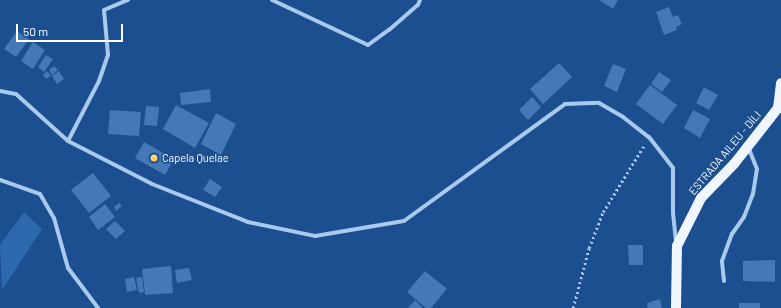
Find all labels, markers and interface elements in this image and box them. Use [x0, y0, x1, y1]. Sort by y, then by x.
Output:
scale bar [18, 16, 125, 42]
text: 50 m [23, 24, 48, 38]
street label: ESTRADA AILEU - DÍLI [686, 108, 764, 198]
place label: Capela Quelae [162, 151, 229, 165]
marker: Capela Quelae [149, 153, 159, 163]

